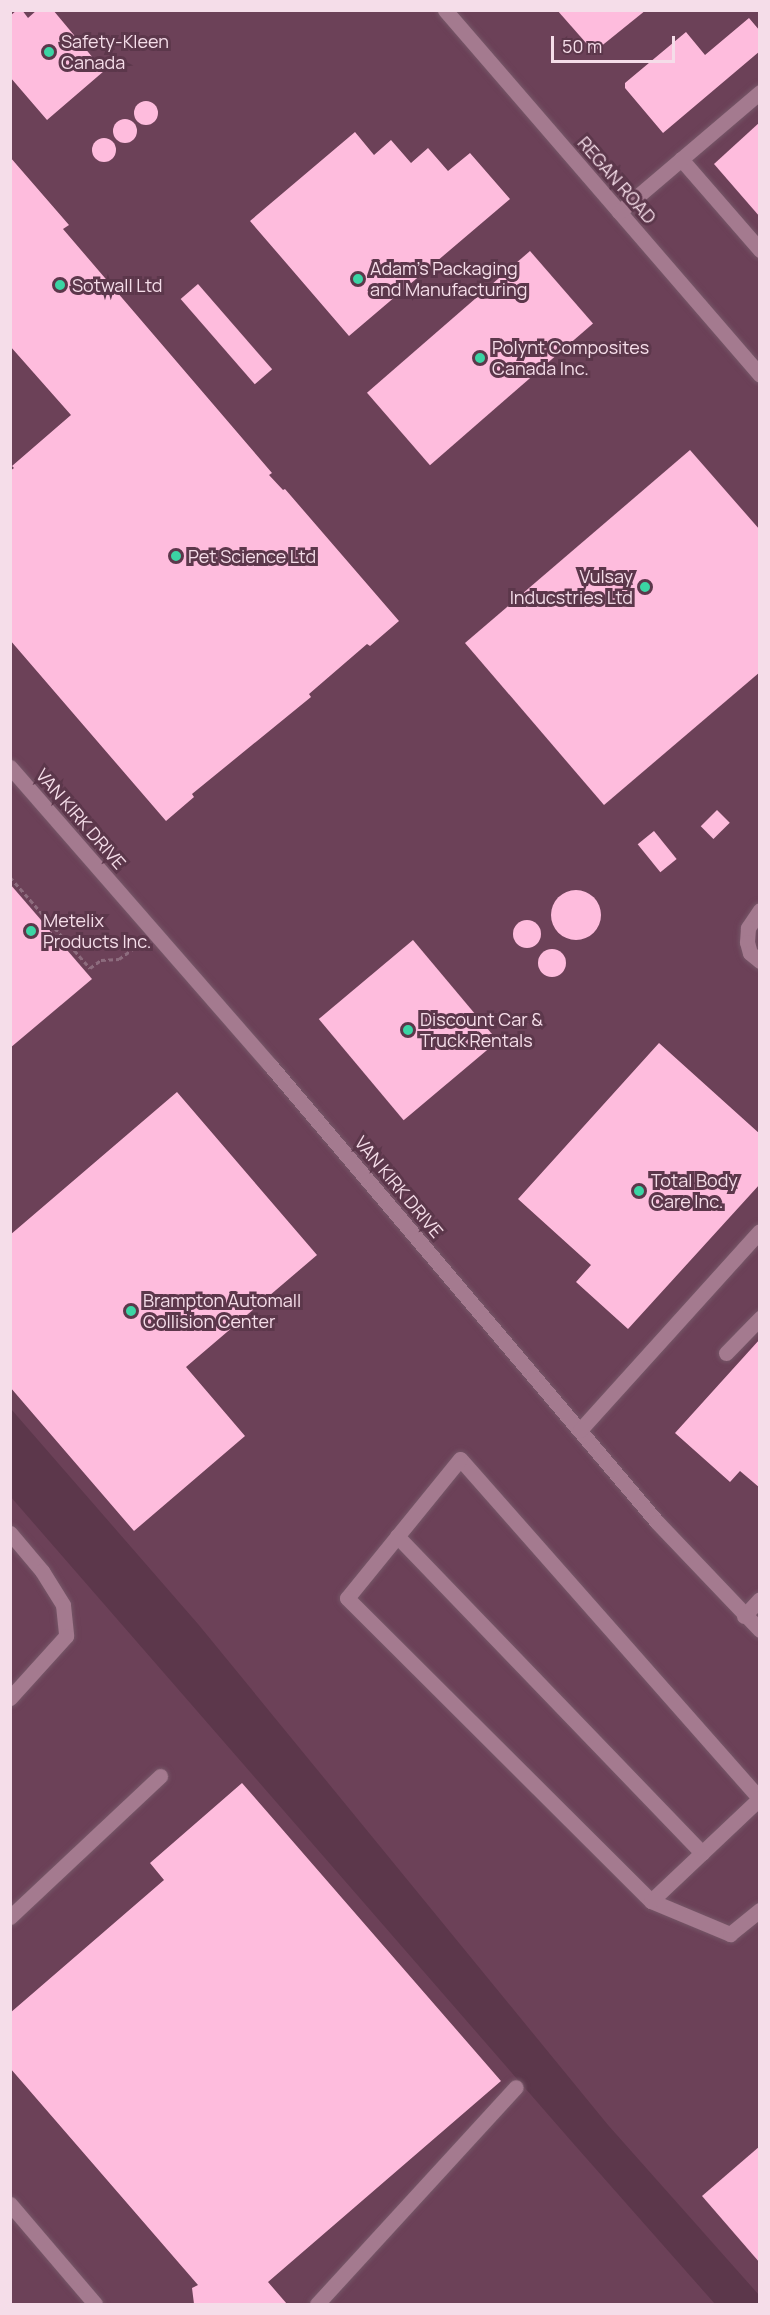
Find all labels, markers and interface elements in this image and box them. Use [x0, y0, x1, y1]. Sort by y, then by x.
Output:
scale bar [554, 24, 678, 62]
place label: Safety-Kleen Canada [61, 31, 169, 74]
text: 50 m [562, 34, 602, 58]
marker: Safety-Kleen Canada [42, 45, 56, 59]
street label: REGAN ROAD [573, 132, 661, 228]
place label: Adam's Packaging and Manufacturing [370, 258, 527, 300]
marker: Adam's Packaging and Manufacturing [351, 272, 365, 286]
place label: Sotwall Ltd [72, 274, 162, 296]
marker: Sotwall Ltd [53, 278, 67, 292]
place label: Polynt Composites Canada Inc. [492, 337, 649, 380]
marker: Polynt Composites Canada Inc. [473, 351, 487, 365]
place label: Pet Science Ltd [188, 545, 316, 567]
marker: Pet Science Ltd [169, 549, 183, 563]
place label: Vulsay Inducstries Ltd [510, 566, 633, 608]
marker: Vulsay Inducstries Ltd [638, 580, 652, 594]
street label: VAN KIRK DRIVE [31, 764, 131, 874]
place label: Metelix Products Inc. [43, 910, 151, 952]
marker: Metelix Products Inc. [24, 924, 38, 938]
place label: Discount Car & Truck Rentals [420, 1009, 543, 1052]
marker: Discount Car & Truck Rentals [401, 1023, 415, 1037]
street label: VAN KIRK DRIVE [350, 1132, 448, 1242]
place label: Total Body Care Inc. [651, 1170, 738, 1212]
marker: Total Body Care Inc. [632, 1184, 646, 1198]
place label: Brampton Automall Collision Center [143, 1290, 301, 1332]
marker: Brampton Automall Collision Center [124, 1304, 138, 1318]

